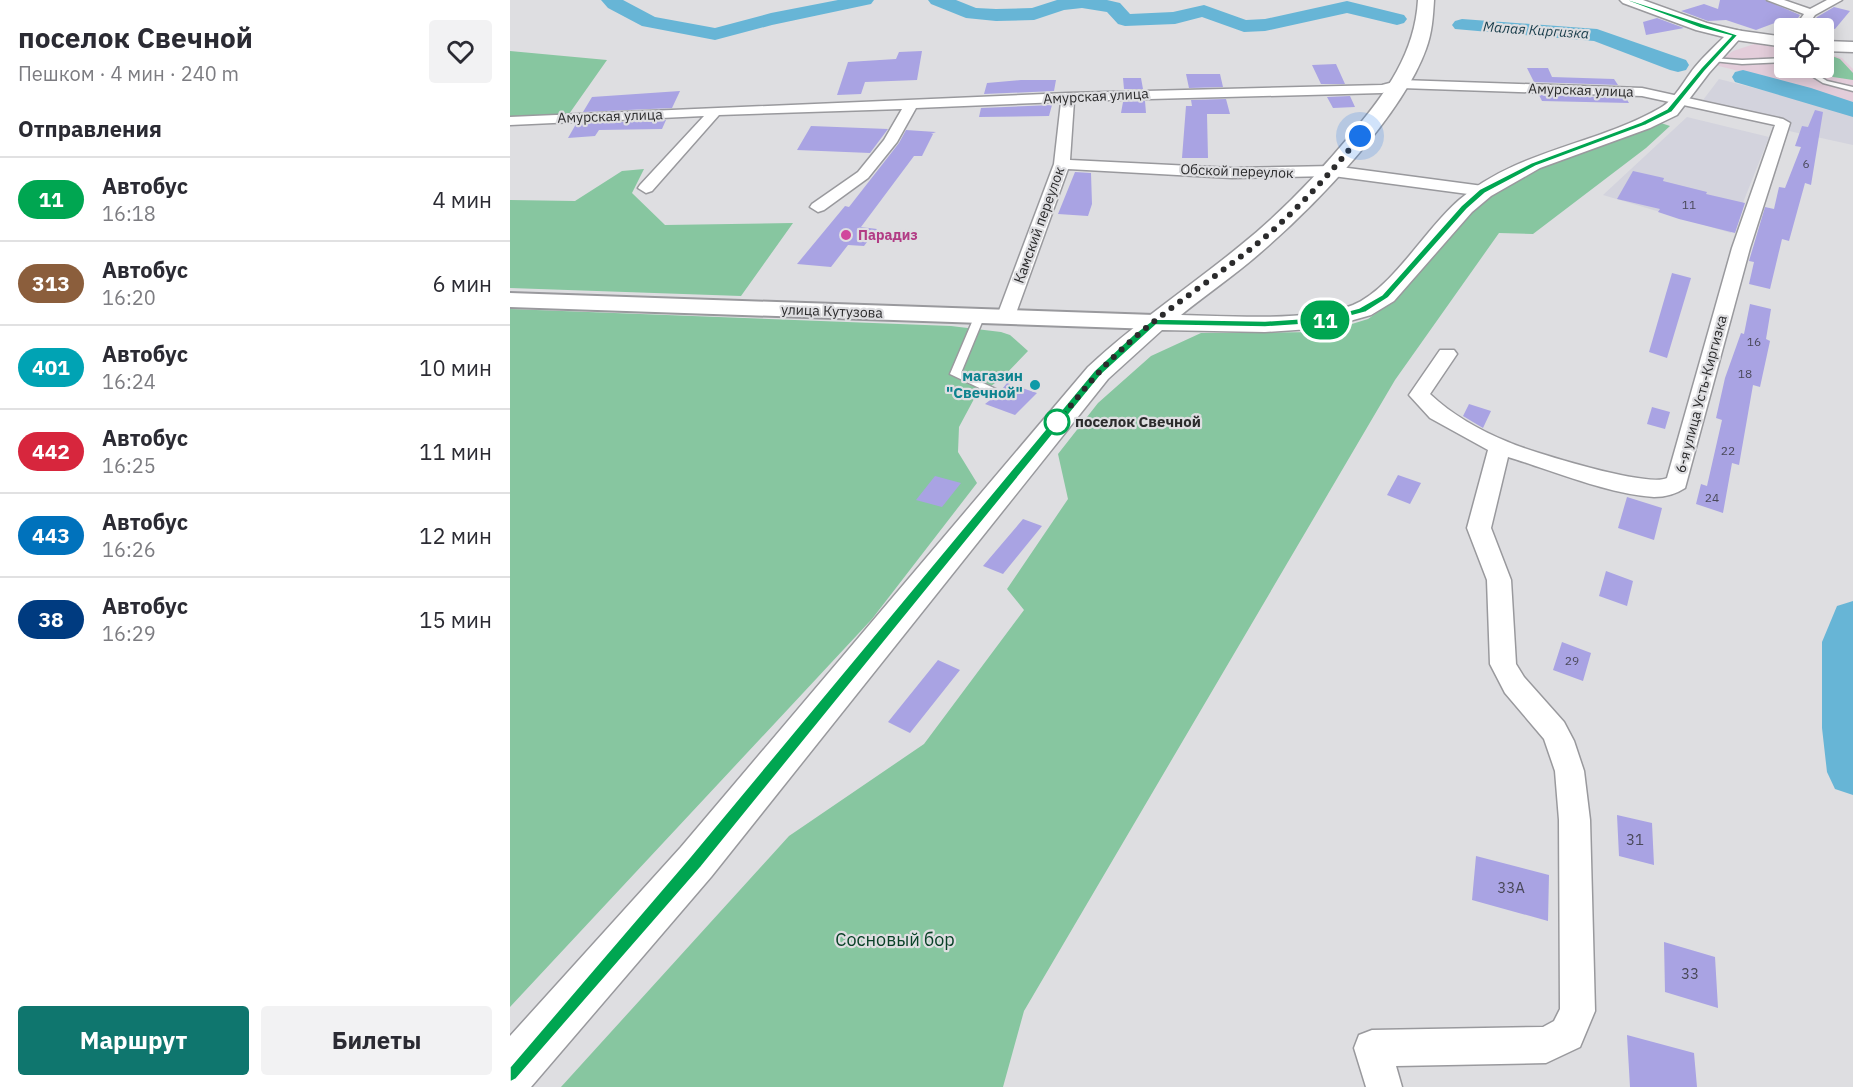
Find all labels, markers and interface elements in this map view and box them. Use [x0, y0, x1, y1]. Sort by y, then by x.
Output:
water label: Малая Киргизка [1482, 17, 1590, 43]
map controls [1774, 18, 1834, 78]
button: locate [1774, 18, 1834, 78]
text: поселок Свечной [18, 19, 253, 56]
button: heart [429, 20, 492, 83]
text: Пешком · 4 мин · 240 m [18, 60, 239, 87]
street label: Амурская улица [1528, 79, 1635, 101]
street label: Амурская улица [1043, 84, 1150, 108]
street label: Амурская улица [557, 105, 664, 127]
text: Отправления [18, 114, 162, 143]
your location [1345, 121, 1375, 151]
house number: 6 [1802, 156, 1810, 171]
street label: Обской переулок [1180, 160, 1294, 182]
street label: Камский переулок [1010, 164, 1069, 286]
text: Автобус [102, 171, 188, 200]
text: 11 [38, 185, 64, 213]
text: 4 мин [432, 185, 492, 214]
house number: 11 [1682, 197, 1696, 212]
text: 16:18 [102, 200, 156, 227]
place label: Парадиз [858, 226, 918, 244]
marker: Парадиз [839, 228, 853, 242]
text: Автобус [102, 255, 188, 284]
text: 313 [32, 269, 70, 297]
text: 6 мин [432, 269, 492, 298]
text: 16:20 [102, 284, 156, 311]
street label: улица Кутузова [781, 300, 884, 322]
line badge: 11 [1298, 300, 1352, 340]
text: 11 [1312, 306, 1338, 334]
street label: 6-я улица Усть-Киргизка [1671, 313, 1731, 475]
house number: 16 [1747, 334, 1761, 349]
text: Автобус [102, 339, 188, 368]
text: 401 [32, 353, 70, 381]
text: 10 мин [419, 353, 492, 382]
place label: магазин "Свечной" [946, 366, 1023, 402]
house number: 18 [1738, 366, 1752, 381]
text: 16:24 [102, 368, 156, 395]
marker: магазин "Свечной" [1028, 378, 1042, 392]
marker: поселок Свечной [1044, 409, 1070, 435]
place label: поселок Свечной [1075, 412, 1201, 431]
text: Автобус [102, 423, 188, 452]
text: 442 [32, 437, 70, 465]
text: 11 мин [419, 437, 492, 466]
house number: 22 [1721, 443, 1735, 458]
text: 16:25 [102, 452, 156, 479]
house number: 24 [1705, 490, 1719, 505]
text: Автобус [102, 507, 188, 536]
text: 443 [32, 521, 70, 549]
text: 12 мин [419, 521, 492, 550]
text: 16:26 [102, 536, 156, 563]
text: Автобус [102, 591, 188, 620]
text: 38 [38, 605, 64, 633]
text: 15 мин [419, 605, 492, 634]
text: 16:29 [102, 620, 156, 647]
house number: 29 [1565, 653, 1579, 668]
house number: 31 [1626, 830, 1644, 849]
house number: 33А [1497, 878, 1525, 897]
park label: Сосновый бор [835, 928, 955, 951]
house number: 33 [1681, 964, 1699, 983]
button: Маршрут [18, 1006, 249, 1075]
button: Билеты [261, 1006, 492, 1075]

